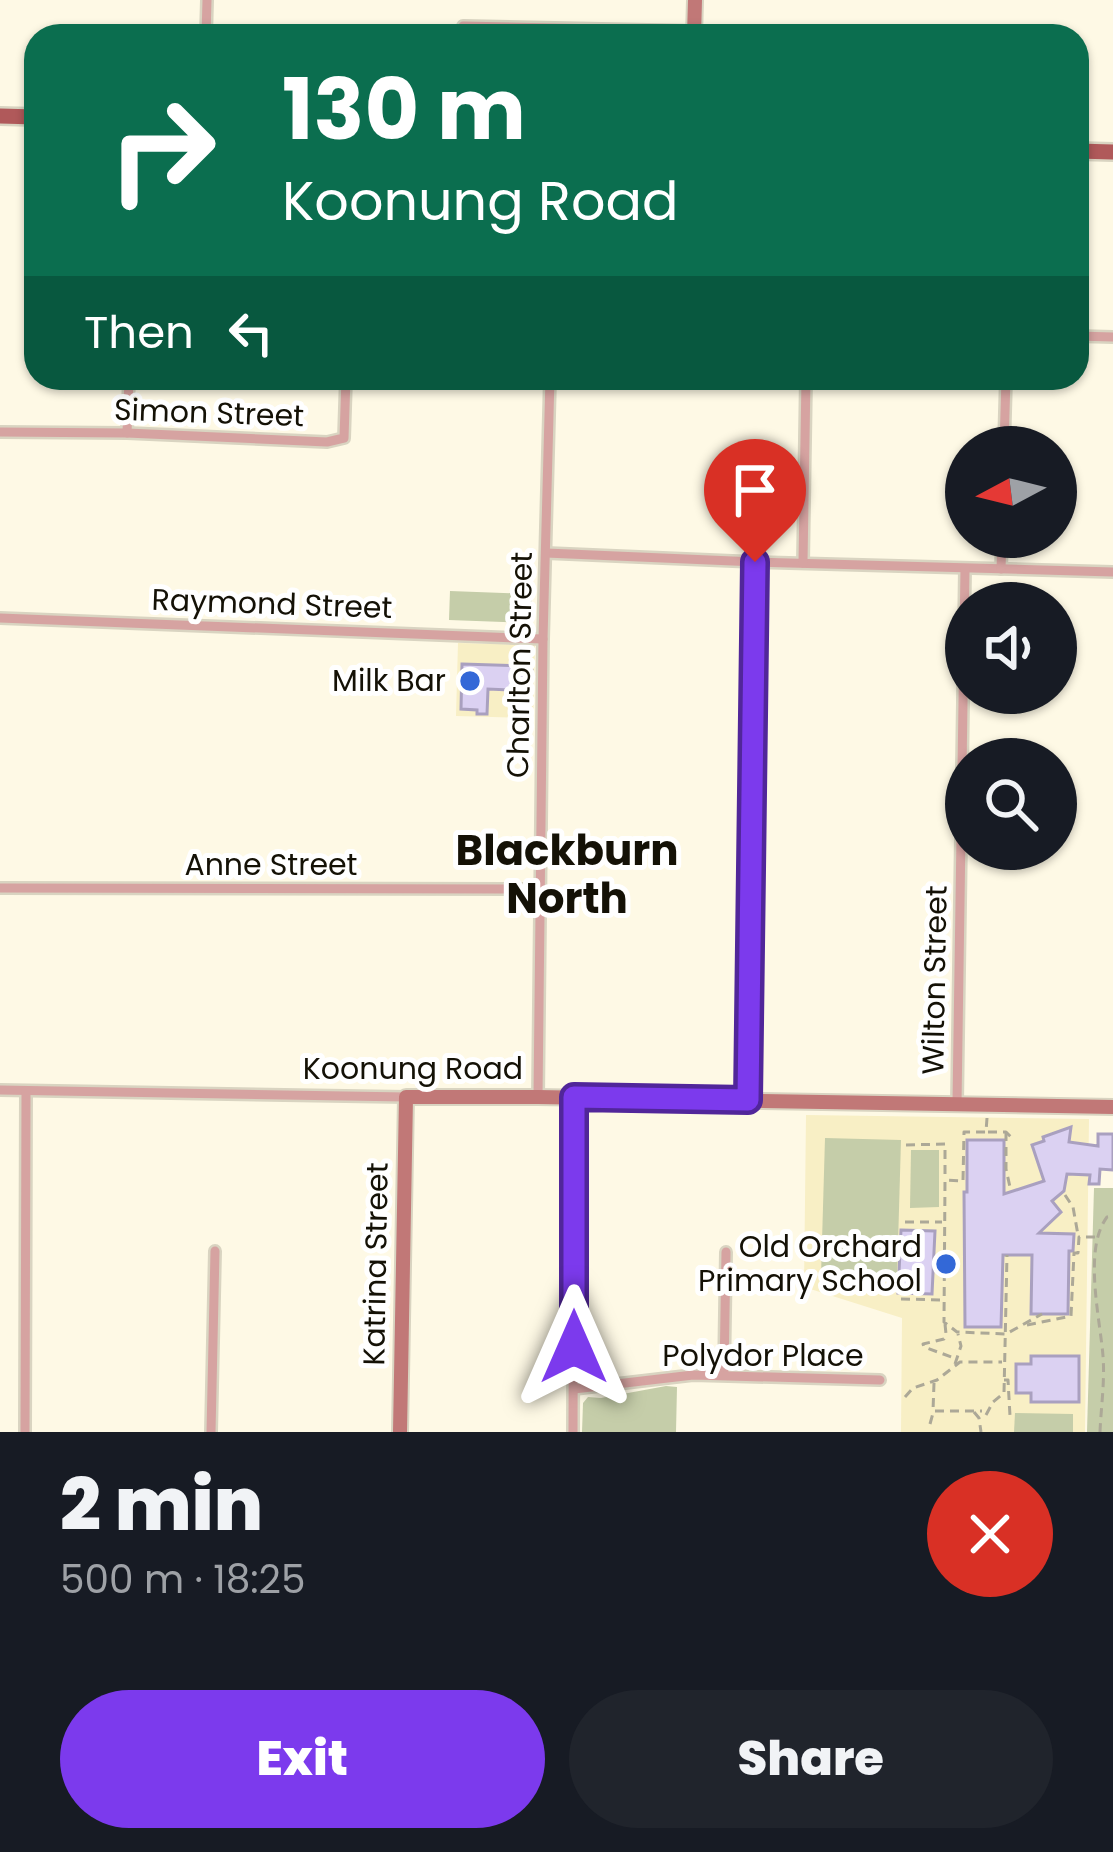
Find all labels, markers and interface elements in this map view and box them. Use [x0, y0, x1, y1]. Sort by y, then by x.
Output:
text: 130 m [282, 51, 526, 168]
icon: right [84, 72, 240, 228]
text: Koonung Road [282, 163, 678, 239]
icon: left [218, 300, 284, 366]
text: Then [84, 301, 194, 364]
street label: Simon Street [113, 388, 305, 437]
north arrow [945, 426, 1077, 558]
map controls [945, 426, 1077, 870]
pin [704, 439, 806, 562]
icon: arrive [722, 457, 788, 523]
street label: Charlton Street [496, 551, 543, 779]
street label: Raymond Street [151, 578, 393, 629]
button: sound [945, 582, 1077, 714]
place label: Milk Bar [332, 659, 446, 702]
marker: Milk Bar [457, 668, 483, 694]
button: search [945, 738, 1077, 870]
district label: Blackburn North [455, 821, 679, 928]
street label: Anne Street [184, 843, 358, 886]
street label: Wilton Street [911, 885, 958, 1075]
street label: Koonung Road [303, 1047, 523, 1090]
street label: Katrina Street [352, 1162, 399, 1366]
place label: Old Orchard Primary School [698, 1225, 922, 1302]
marker: Old Orchard Primary School [933, 1251, 959, 1277]
position arrow [511, 1284, 637, 1410]
street label: Polydor Place [662, 1334, 864, 1377]
text: 2 min [60, 1454, 263, 1555]
button: close [927, 1471, 1053, 1597]
text: 500 m · 18:25 [60, 1552, 305, 1607]
button: Exit [60, 1690, 545, 1828]
button: Share [569, 1690, 1053, 1828]

